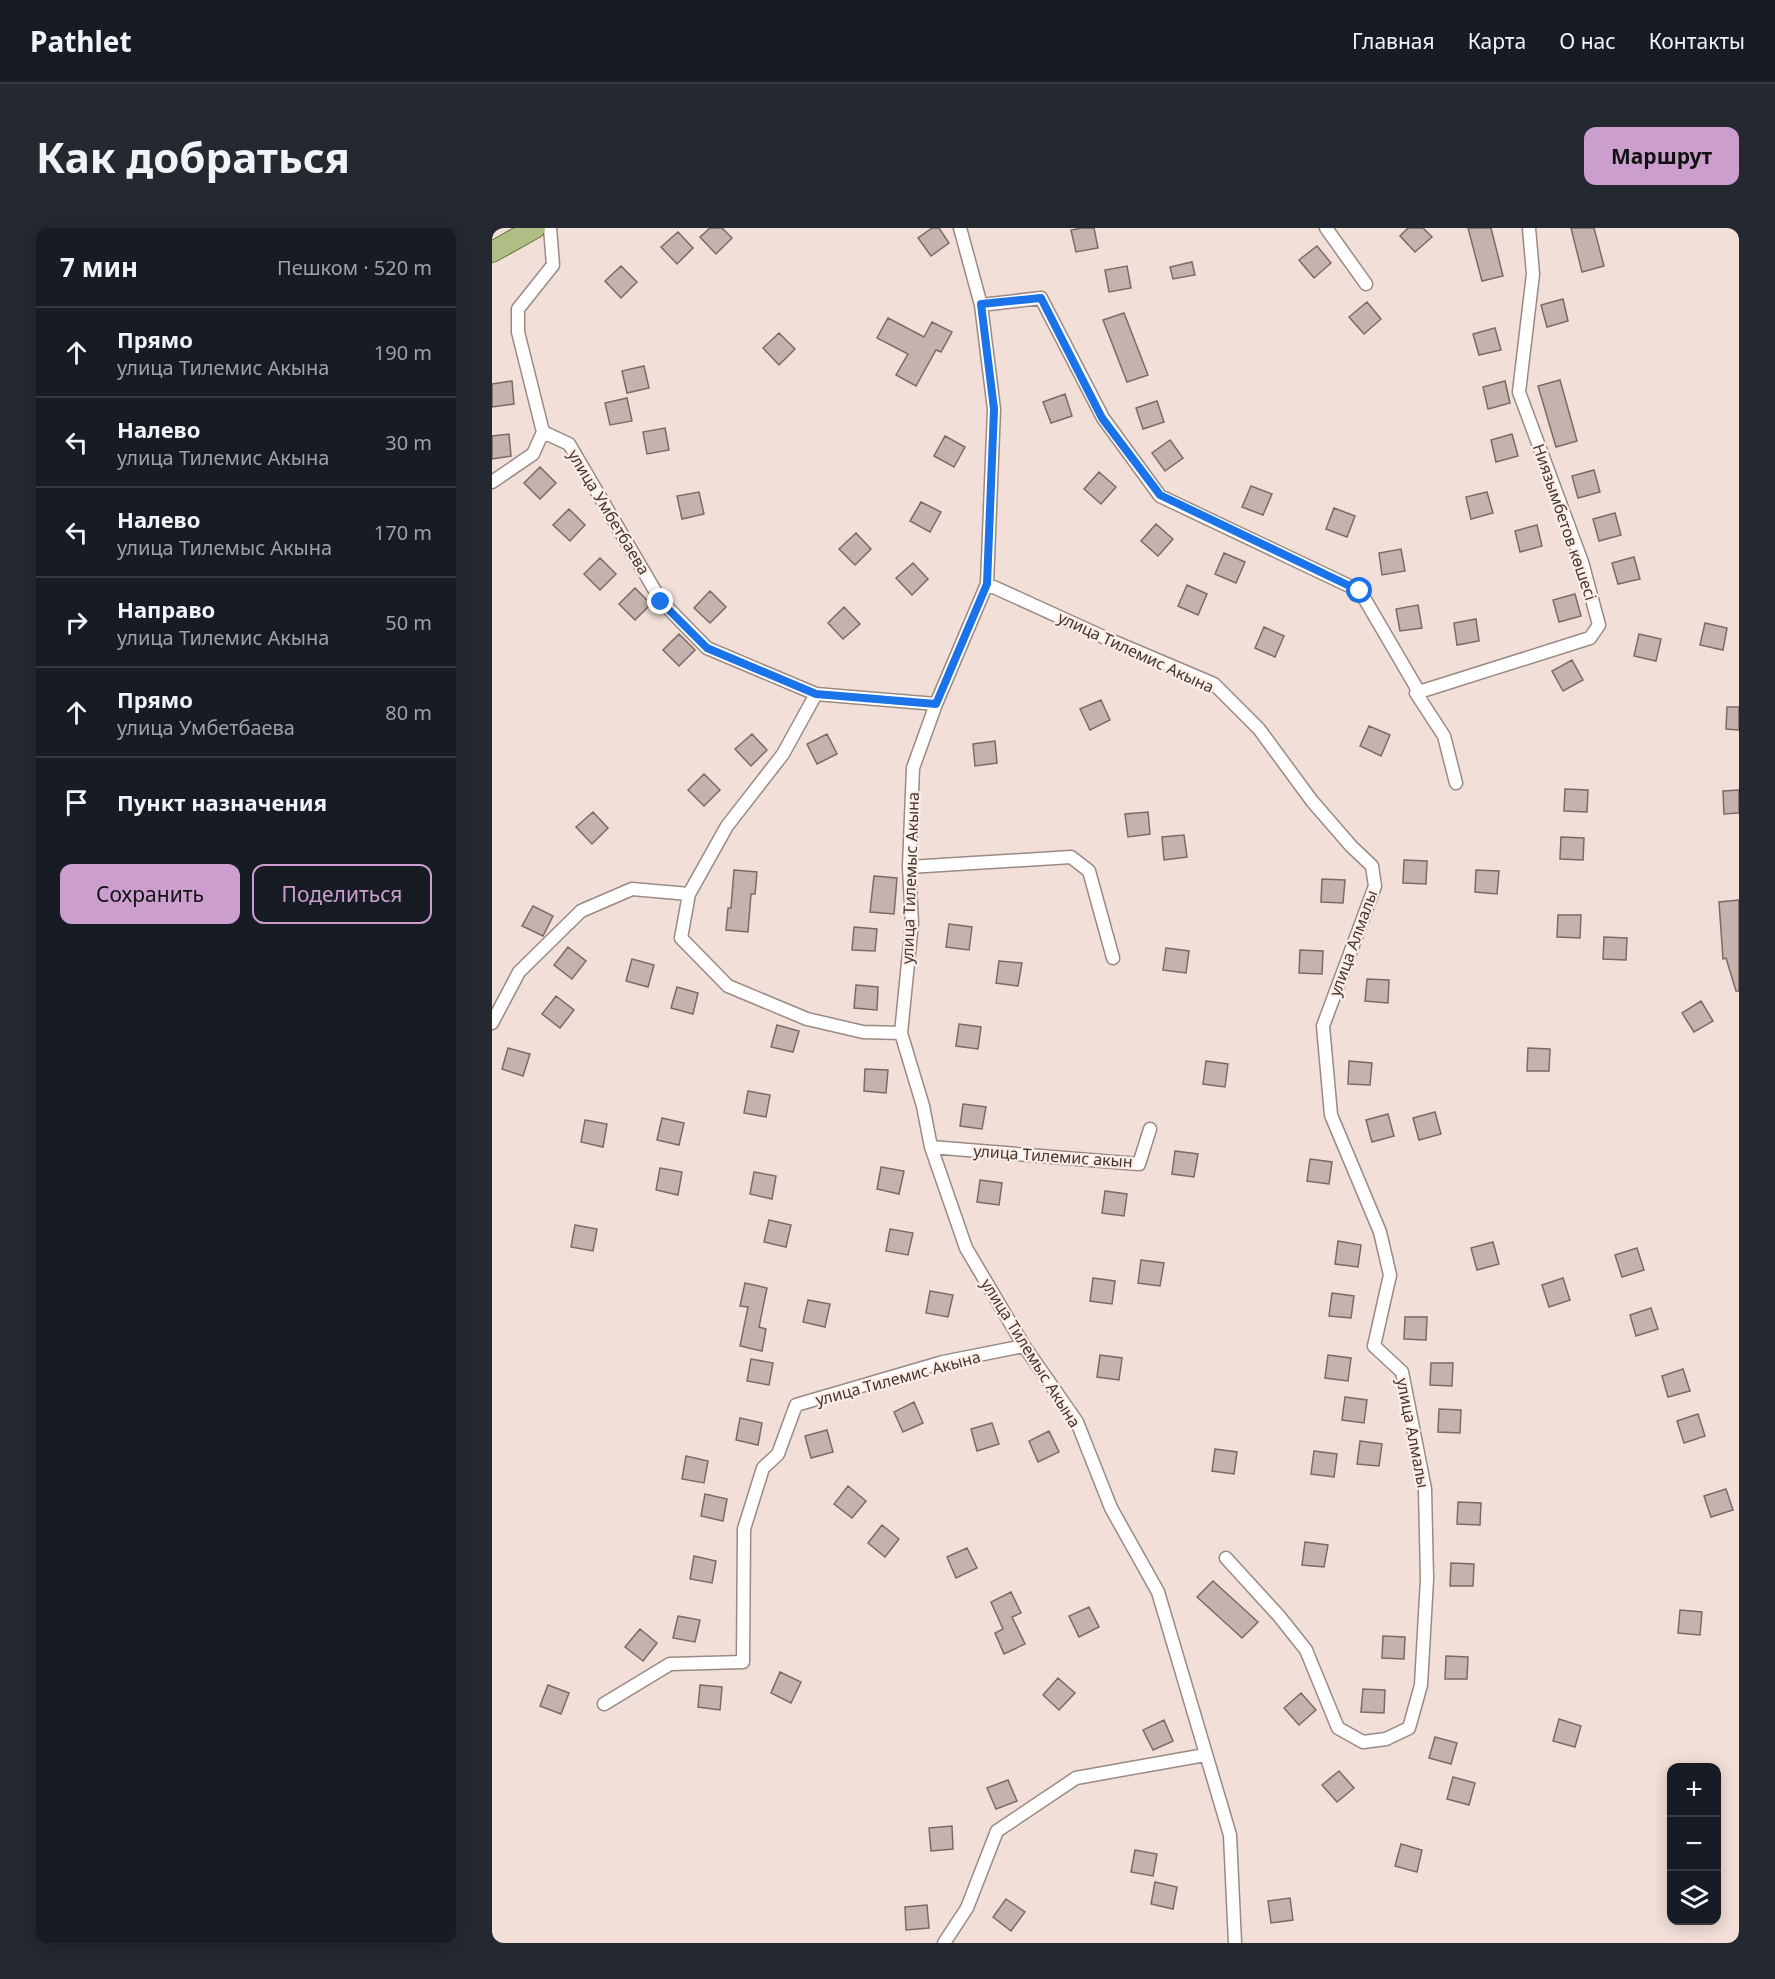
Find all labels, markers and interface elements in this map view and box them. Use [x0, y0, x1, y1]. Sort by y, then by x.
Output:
text: Pathlet [30, 22, 132, 60]
text: Главная [1352, 27, 1435, 55]
text: Карта [1468, 27, 1526, 55]
text: О нас [1559, 27, 1616, 55]
text: Контакты [1649, 27, 1745, 55]
button: Маршрут [1584, 127, 1739, 185]
text: Как добраться [36, 128, 350, 185]
text: 7 мин [60, 249, 138, 285]
text: Пешком · 520 m [277, 254, 432, 281]
text: Прямо [117, 324, 193, 354]
icon: ahead [60, 336, 93, 369]
text: 190 m [374, 339, 432, 366]
text: улица Тилемис Акына [117, 354, 329, 381]
text: Налево [117, 414, 200, 444]
icon: left [60, 426, 93, 459]
text: 30 m [385, 429, 432, 456]
street label: Ниязымбетов көшесі [1528, 441, 1602, 603]
text: улица Тилемис Акына [117, 444, 329, 471]
street label: улица Умбетбаева [563, 445, 655, 579]
text: Налево [117, 504, 200, 534]
icon: left [60, 516, 93, 549]
text: 170 m [374, 519, 432, 546]
text: улица Тилемыс Акына [117, 534, 332, 561]
route start [1346, 577, 1372, 603]
route end [647, 588, 673, 614]
text: Направо [117, 594, 215, 624]
icon: right [60, 606, 93, 639]
street label: улица Тилемис Акына [1054, 606, 1218, 698]
text: 50 m [385, 609, 432, 636]
text: улица Тилемис Акына [117, 624, 329, 651]
text: Прямо [117, 684, 193, 714]
icon: ahead [60, 696, 93, 729]
text: 80 m [385, 699, 432, 726]
text: улица Умбетбаева [117, 714, 295, 741]
icon: arrive [60, 786, 93, 819]
text: Пункт назначения [117, 787, 327, 817]
street label: улица Тилемыс Акына [896, 792, 924, 964]
button: Сохранить [60, 864, 240, 924]
button: Поделиться [252, 864, 432, 924]
street label: улица Алмалы [1324, 887, 1382, 999]
street label: улица Тилемис акын [973, 1139, 1133, 1173]
street label: улица Тилемыс Акына [976, 1274, 1086, 1432]
street label: улица Тилемис Акына [813, 1345, 983, 1411]
street label: улица Алмалы [1392, 1376, 1434, 1490]
map controls [1667, 1763, 1721, 1925]
button: + [1667, 1763, 1721, 1817]
button: − [1667, 1817, 1721, 1871]
button: layers [1667, 1871, 1721, 1925]

